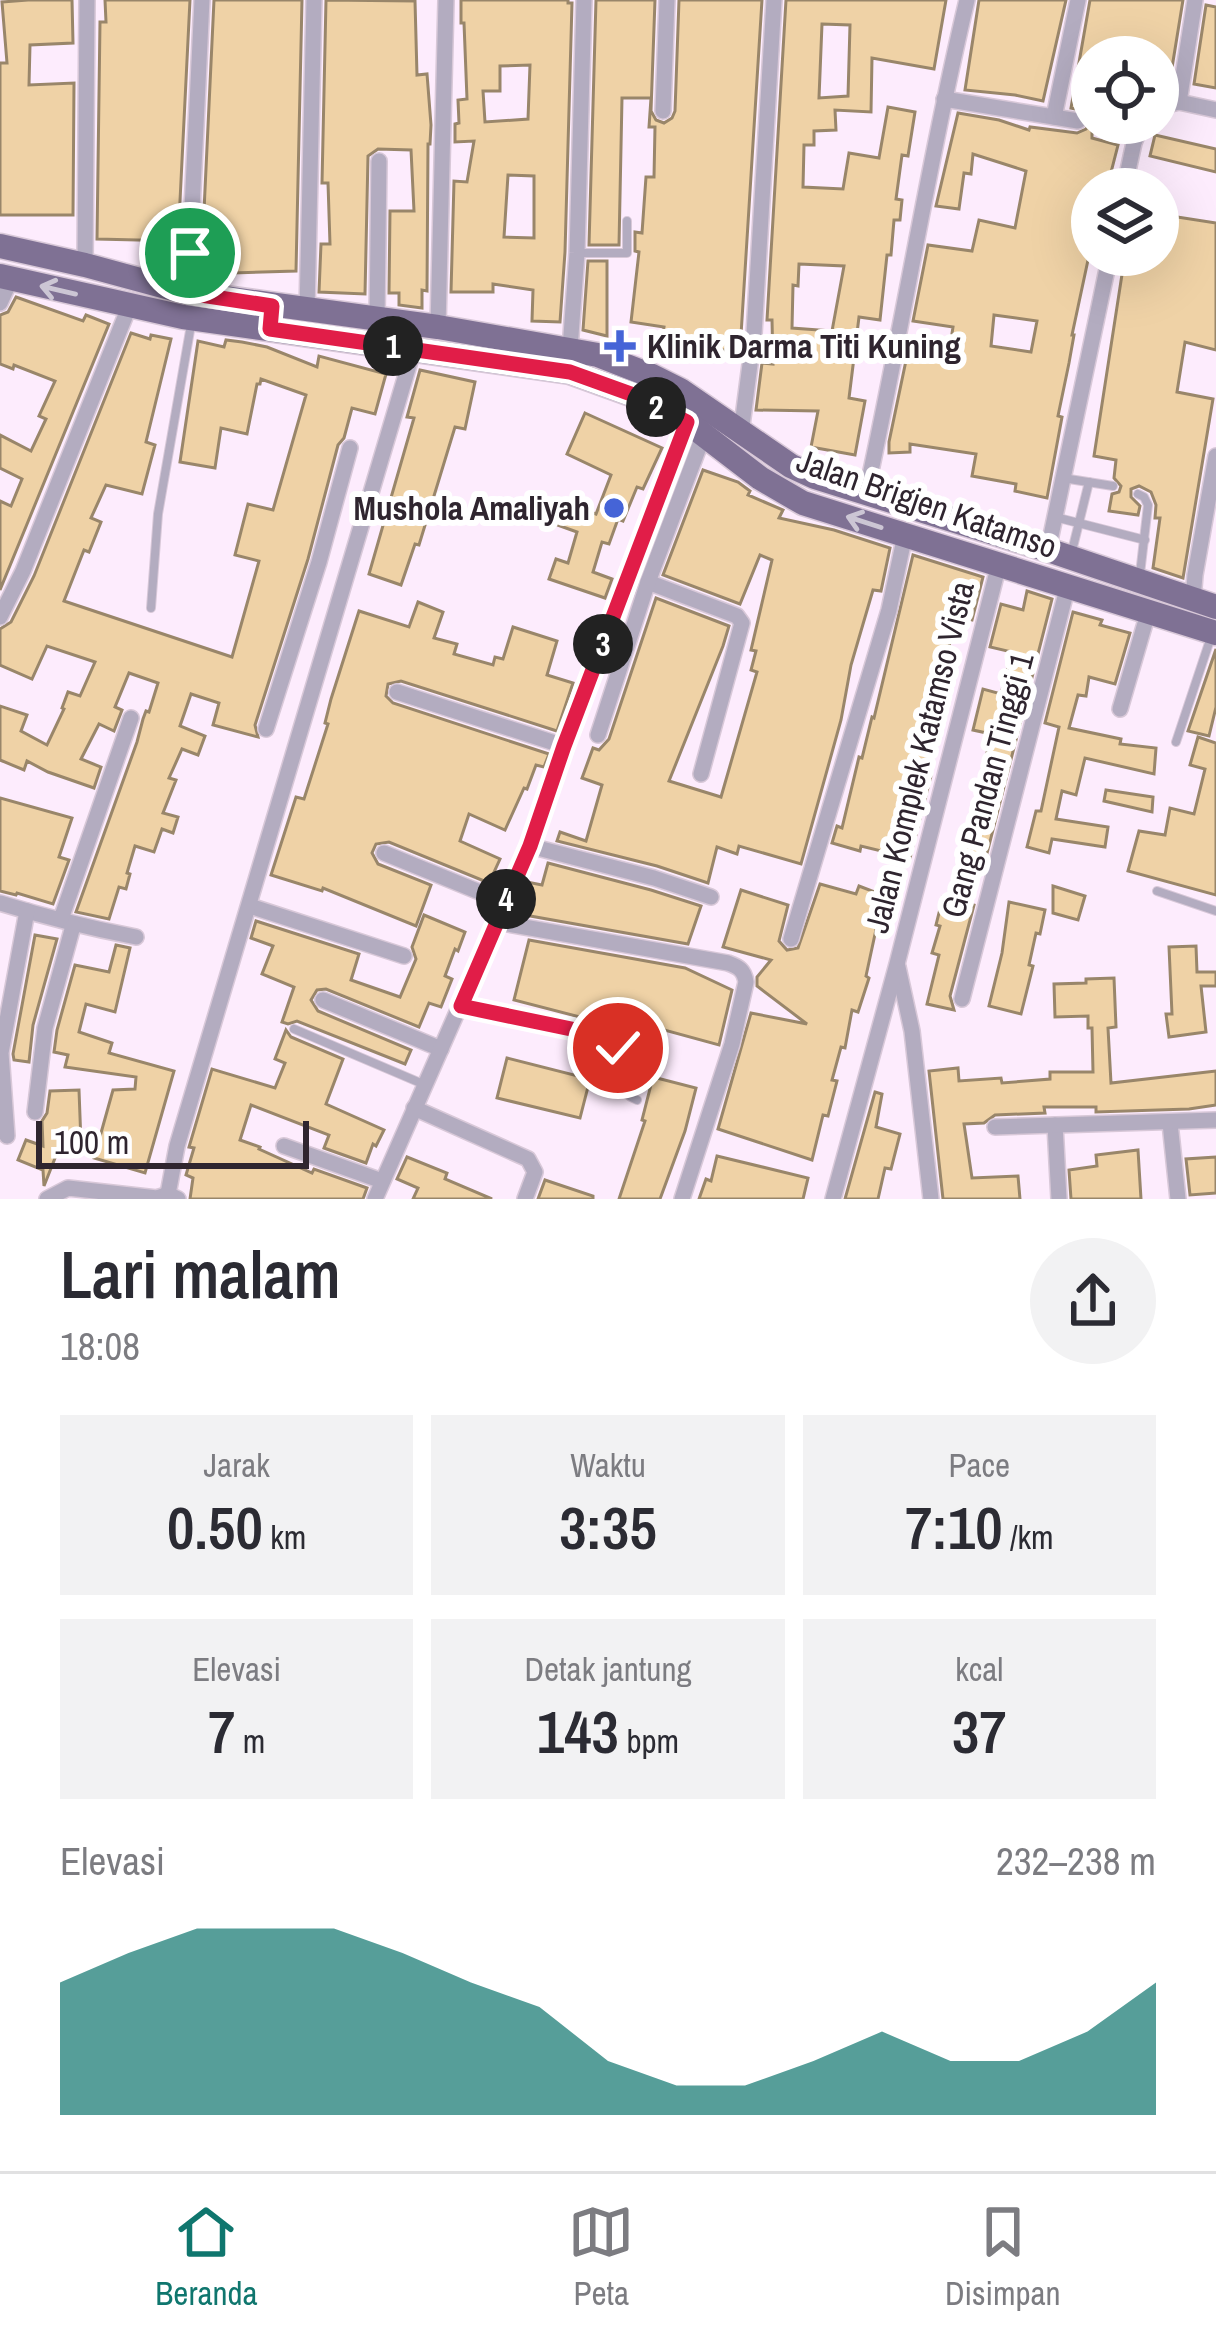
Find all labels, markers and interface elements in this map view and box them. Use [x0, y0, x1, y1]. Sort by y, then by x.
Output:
map controls [1071, 36, 1179, 276]
button: locate [1071, 36, 1179, 144]
button: layers [1071, 168, 1179, 276]
pin [139, 202, 241, 304]
icon: arrive [157, 220, 223, 286]
one-way arrow [40, 278, 78, 300]
pin: 1 [363, 316, 423, 376]
text: 1 [385, 324, 401, 368]
place label: Klinik Darma Titi Kuning [647, 324, 961, 368]
marker: Klinik Darma Titi Kuning [604, 330, 636, 362]
pin: 2 [626, 377, 686, 437]
text: 2 [648, 385, 664, 429]
street label: Jalan Brigjen Katamso [791, 438, 1063, 568]
place label: Mushola Amaliyah [353, 486, 590, 530]
marker: Mushola Amaliyah [601, 495, 627, 521]
one-way arrow [846, 510, 884, 532]
street label: Jalan Komplek Katamso Vista [854, 577, 984, 937]
pin: 3 [573, 614, 633, 674]
text: 3 [595, 622, 611, 666]
street label: Gang Pandan Tinggi 1 [930, 648, 1044, 922]
pin: 4 [476, 869, 536, 929]
text: 4 [498, 877, 514, 921]
pin [567, 997, 669, 1099]
icon: check [585, 1015, 651, 1081]
scale bar [36, 1115, 309, 1168]
text: 100 m [54, 1120, 129, 1164]
text: Lari malam [60, 1230, 341, 1319]
button: share [1030, 1238, 1156, 1364]
text: 18:08 [60, 1320, 140, 1372]
text: Jarak [204, 1443, 270, 1487]
text: Waktu [570, 1443, 646, 1487]
text: Pace [948, 1443, 1010, 1487]
text: 0.50 [167, 1487, 263, 1568]
text: 3:35 [559, 1487, 657, 1568]
text: 7:10 [905, 1487, 1003, 1568]
text: km [263, 1515, 306, 1559]
text: /km [1003, 1515, 1054, 1559]
text: Elevasi [192, 1647, 281, 1691]
text: Detak jantung [525, 1647, 691, 1691]
text: kcal [955, 1647, 1003, 1691]
text: 7 [208, 1691, 235, 1772]
text: 143 [537, 1691, 619, 1772]
text: 37 [952, 1691, 1007, 1772]
text: m [235, 1719, 265, 1763]
text: bpm [619, 1719, 679, 1763]
text: Elevasi [60, 1835, 165, 1887]
text: 232–238 m [996, 1835, 1156, 1887]
tab: Beranda [155, 2199, 258, 2315]
tab: Peta [568, 2199, 634, 2315]
tab: Disimpan [945, 2199, 1061, 2315]

